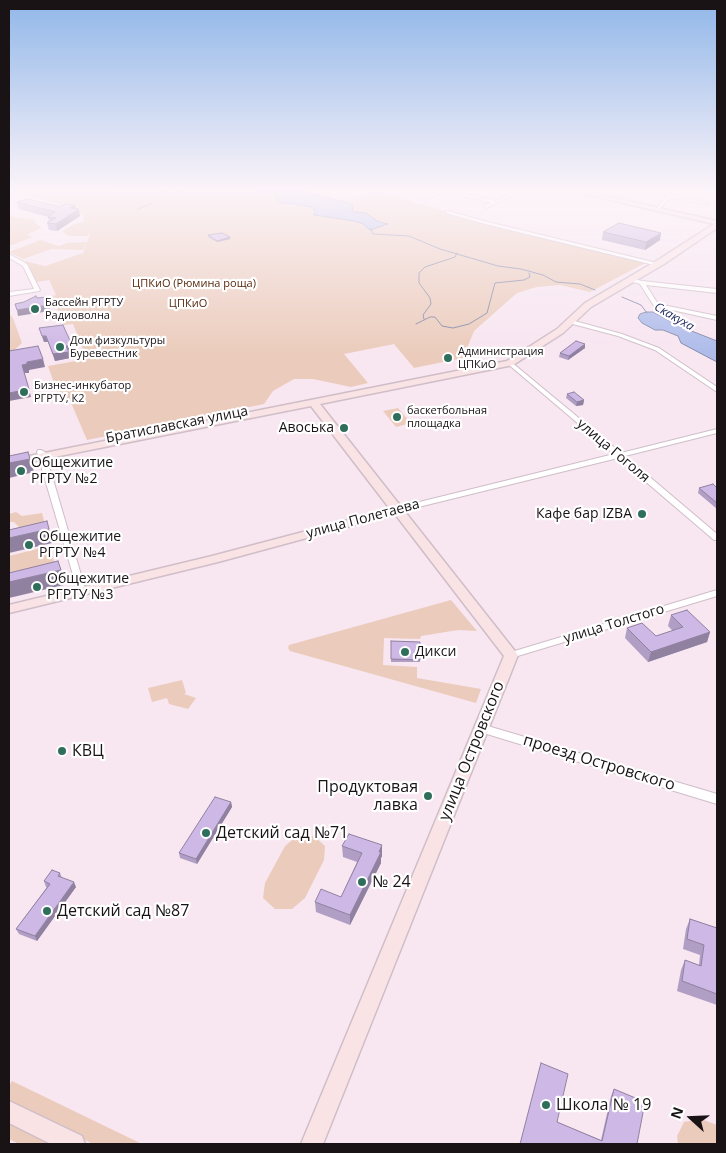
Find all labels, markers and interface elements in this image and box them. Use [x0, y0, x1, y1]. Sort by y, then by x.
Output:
park label: ЦПКиО (Рюмина роща) [132, 277, 256, 291]
place label: Бассейн РГРТУ Радиоволна [45, 296, 123, 322]
park label: ЦПКиО [169, 297, 207, 311]
water label: Скакуха [652, 300, 696, 334]
marker: Бассейн РГРТУ Радиоволна [29, 303, 41, 315]
place label: Дом физкультуры Буревестник [70, 334, 165, 360]
marker: Дом физкультуры Буревестник [54, 341, 66, 353]
place label: Администрация ЦПКиО [458, 345, 544, 371]
marker: Администрация ЦПКиО [442, 352, 454, 364]
place label: Бизнес-инкубатор РГРТУ, К2 [34, 379, 131, 405]
marker: Бизнес-инкубатор РГРТУ, К2 [18, 386, 30, 398]
street label: Братиславская улица [104, 403, 250, 447]
place label: баскетбольная площадка [407, 404, 487, 430]
marker: баскетбольная площадка [391, 411, 403, 423]
street label: улица Гоголя [573, 416, 653, 486]
place label: Авоська [279, 420, 334, 436]
marker: Авоська [338, 422, 350, 434]
place label: Общежитие РГРТУ №2 [31, 455, 113, 488]
marker: Общежитие РГРТУ №2 [15, 465, 27, 477]
street label: улица Полетаева [304, 496, 422, 542]
place label: Кафе бар IZBA [536, 506, 632, 522]
marker: Кафе бар IZBA [636, 508, 648, 520]
place label: Общежитие РГРТУ №4 [39, 529, 121, 562]
marker: Общежитие РГРТУ №4 [23, 539, 35, 551]
place label: Общежитие РГРТУ №3 [47, 571, 129, 604]
marker: Общежитие РГРТУ №3 [31, 581, 43, 593]
street label: улица Толстого [562, 601, 666, 647]
place label: Дикси [415, 644, 456, 660]
marker: Дикси [399, 646, 411, 658]
street label: улица Островского [435, 678, 509, 824]
street label: проезд Островского [521, 731, 677, 795]
place label: КВЦ [72, 741, 104, 761]
marker: КВЦ [56, 745, 68, 757]
place label: Продуктовая лавка [317, 777, 418, 815]
marker: Продуктовая лавка [422, 790, 434, 802]
place label: Детский сад №71 [216, 823, 348, 843]
marker: Детский сад №71 [200, 827, 212, 839]
place label: № 24 [372, 872, 411, 892]
marker: № 24 [356, 876, 368, 888]
place label: Детский сад №87 [57, 901, 189, 921]
marker: Детский сад №87 [41, 905, 53, 917]
north arrow [666, 1093, 716, 1143]
place label: Школа № 19 [556, 1095, 651, 1115]
marker: Школа № 19 [540, 1099, 552, 1111]
text: N [666, 1104, 687, 1121]

